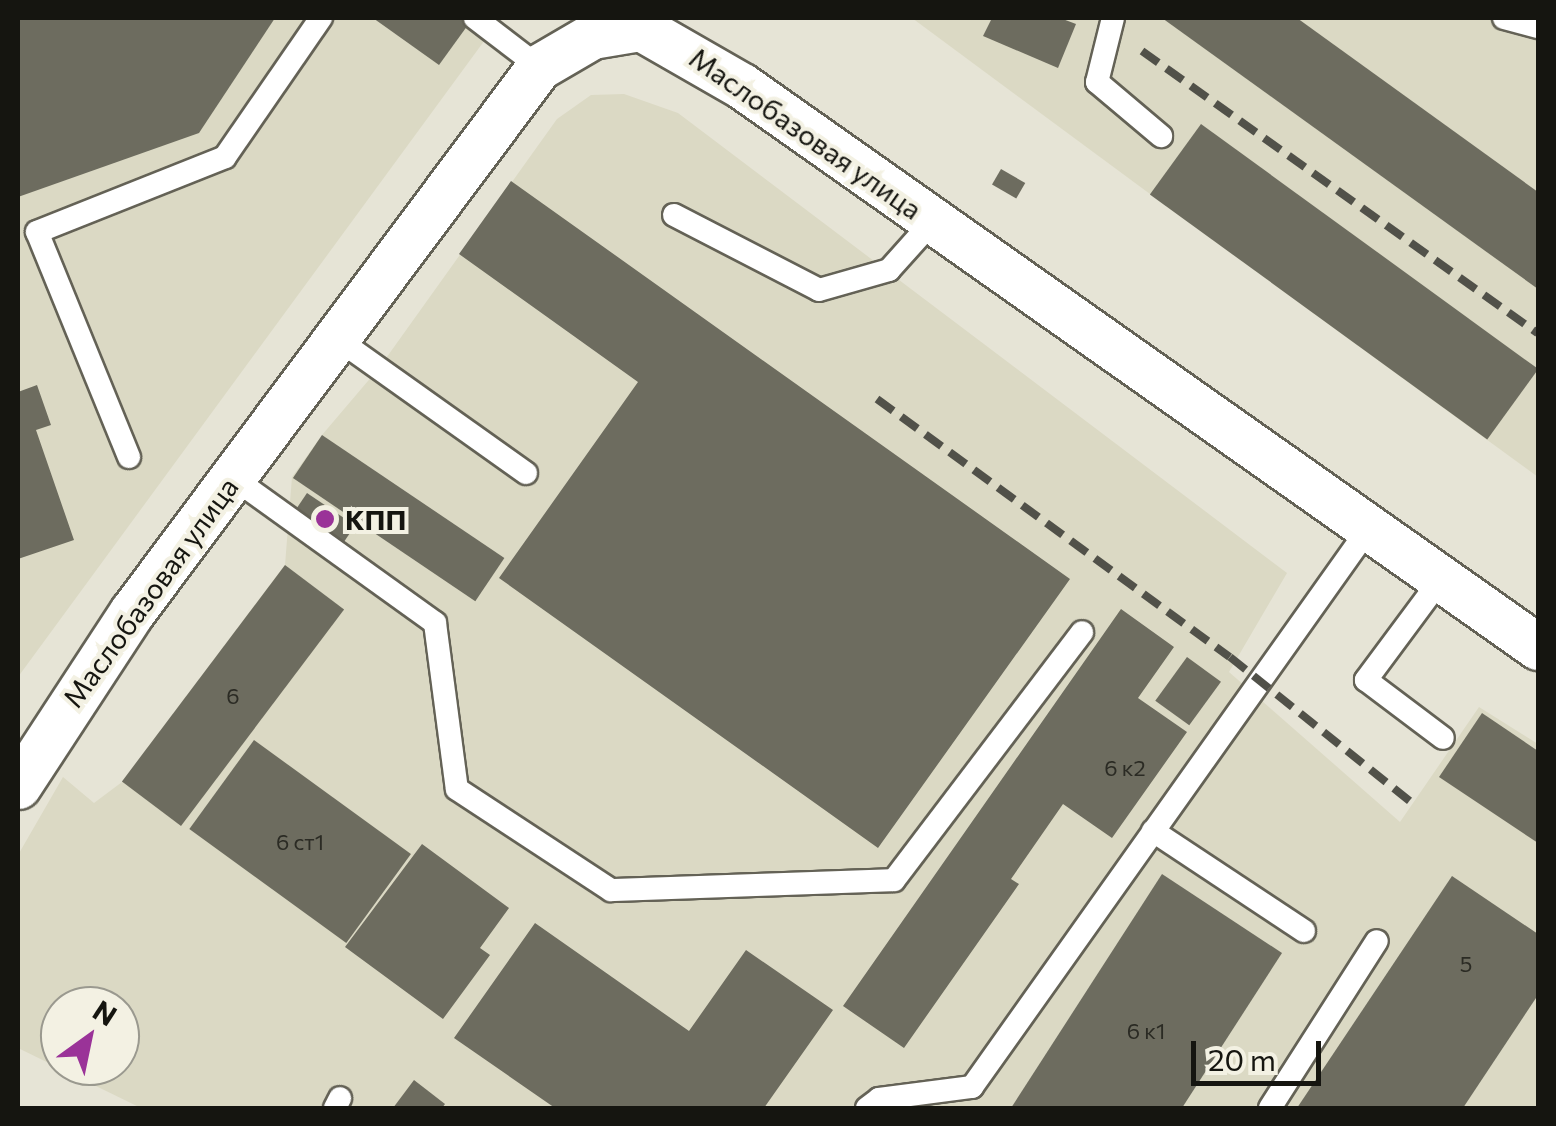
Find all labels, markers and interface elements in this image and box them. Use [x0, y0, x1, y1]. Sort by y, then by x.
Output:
street label: Маслобазовая улица [683, 40, 929, 226]
street label: Маслобазовая улица [55, 471, 245, 713]
place label: КПП [345, 502, 406, 536]
marker: КПП [314, 508, 336, 530]
house number: 6 [226, 683, 240, 709]
house number: 6 к2 [1104, 755, 1146, 781]
house number: 6 ст1 [276, 829, 324, 855]
house number: 5 [1460, 951, 1472, 977]
north arrow [40, 986, 140, 1086]
text: N [87, 993, 123, 1032]
house number: 6 к1 [1127, 1018, 1165, 1044]
scale bar [1196, 1021, 1326, 1083]
text: 20 m [1208, 1040, 1276, 1077]

